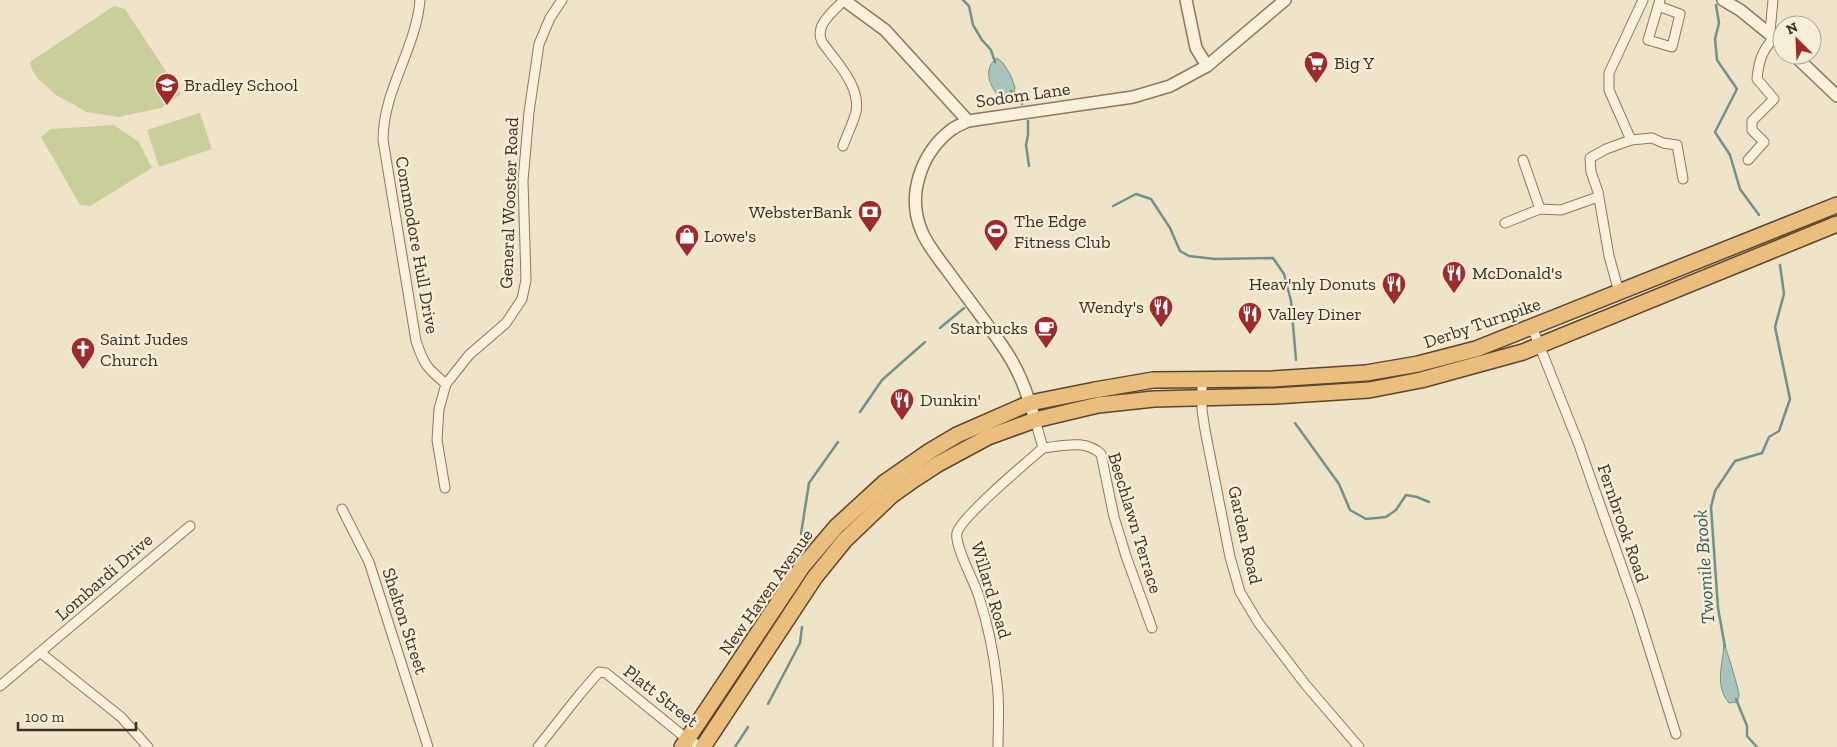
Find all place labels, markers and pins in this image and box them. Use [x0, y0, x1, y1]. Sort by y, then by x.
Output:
supermarket icon: Big Y [1303, 50, 1329, 84]
place label: Big Y [1334, 52, 1374, 74]
school or university icon: Bradley School [154, 72, 180, 106]
place label: Bradley School [184, 74, 298, 96]
bank icon: WebsterBank [857, 199, 883, 233]
place label: WebsterBank [749, 201, 853, 223]
place label: The Edge Fitness Club [1014, 210, 1111, 253]
sports icon: The Edge Fitness Club [983, 218, 1009, 252]
shop icon: Lowe's [674, 223, 700, 257]
place label: Lowe's [704, 225, 756, 247]
restaurant icon: McDonald's [1441, 260, 1467, 294]
place label: McDonald's [1472, 262, 1562, 284]
restaurant icon: Heav'nly Donuts [1381, 271, 1407, 305]
place label: Heav'nly Donuts [1249, 273, 1376, 295]
restaurant icon: Wendy's [1148, 294, 1174, 328]
place label: Wendy's [1079, 296, 1144, 318]
restaurant icon: Valley Diner [1237, 301, 1263, 335]
place label: Valley Diner [1267, 303, 1362, 325]
cafe icon: Starbucks [1033, 315, 1059, 349]
place label: Starbucks [950, 317, 1028, 339]
place label: Saint Judes Church [100, 328, 188, 371]
church icon: Saint Judes Church [70, 336, 96, 370]
restaurant icon: Dunkin' [889, 387, 915, 421]
place label: Dunkin' [920, 389, 981, 411]

